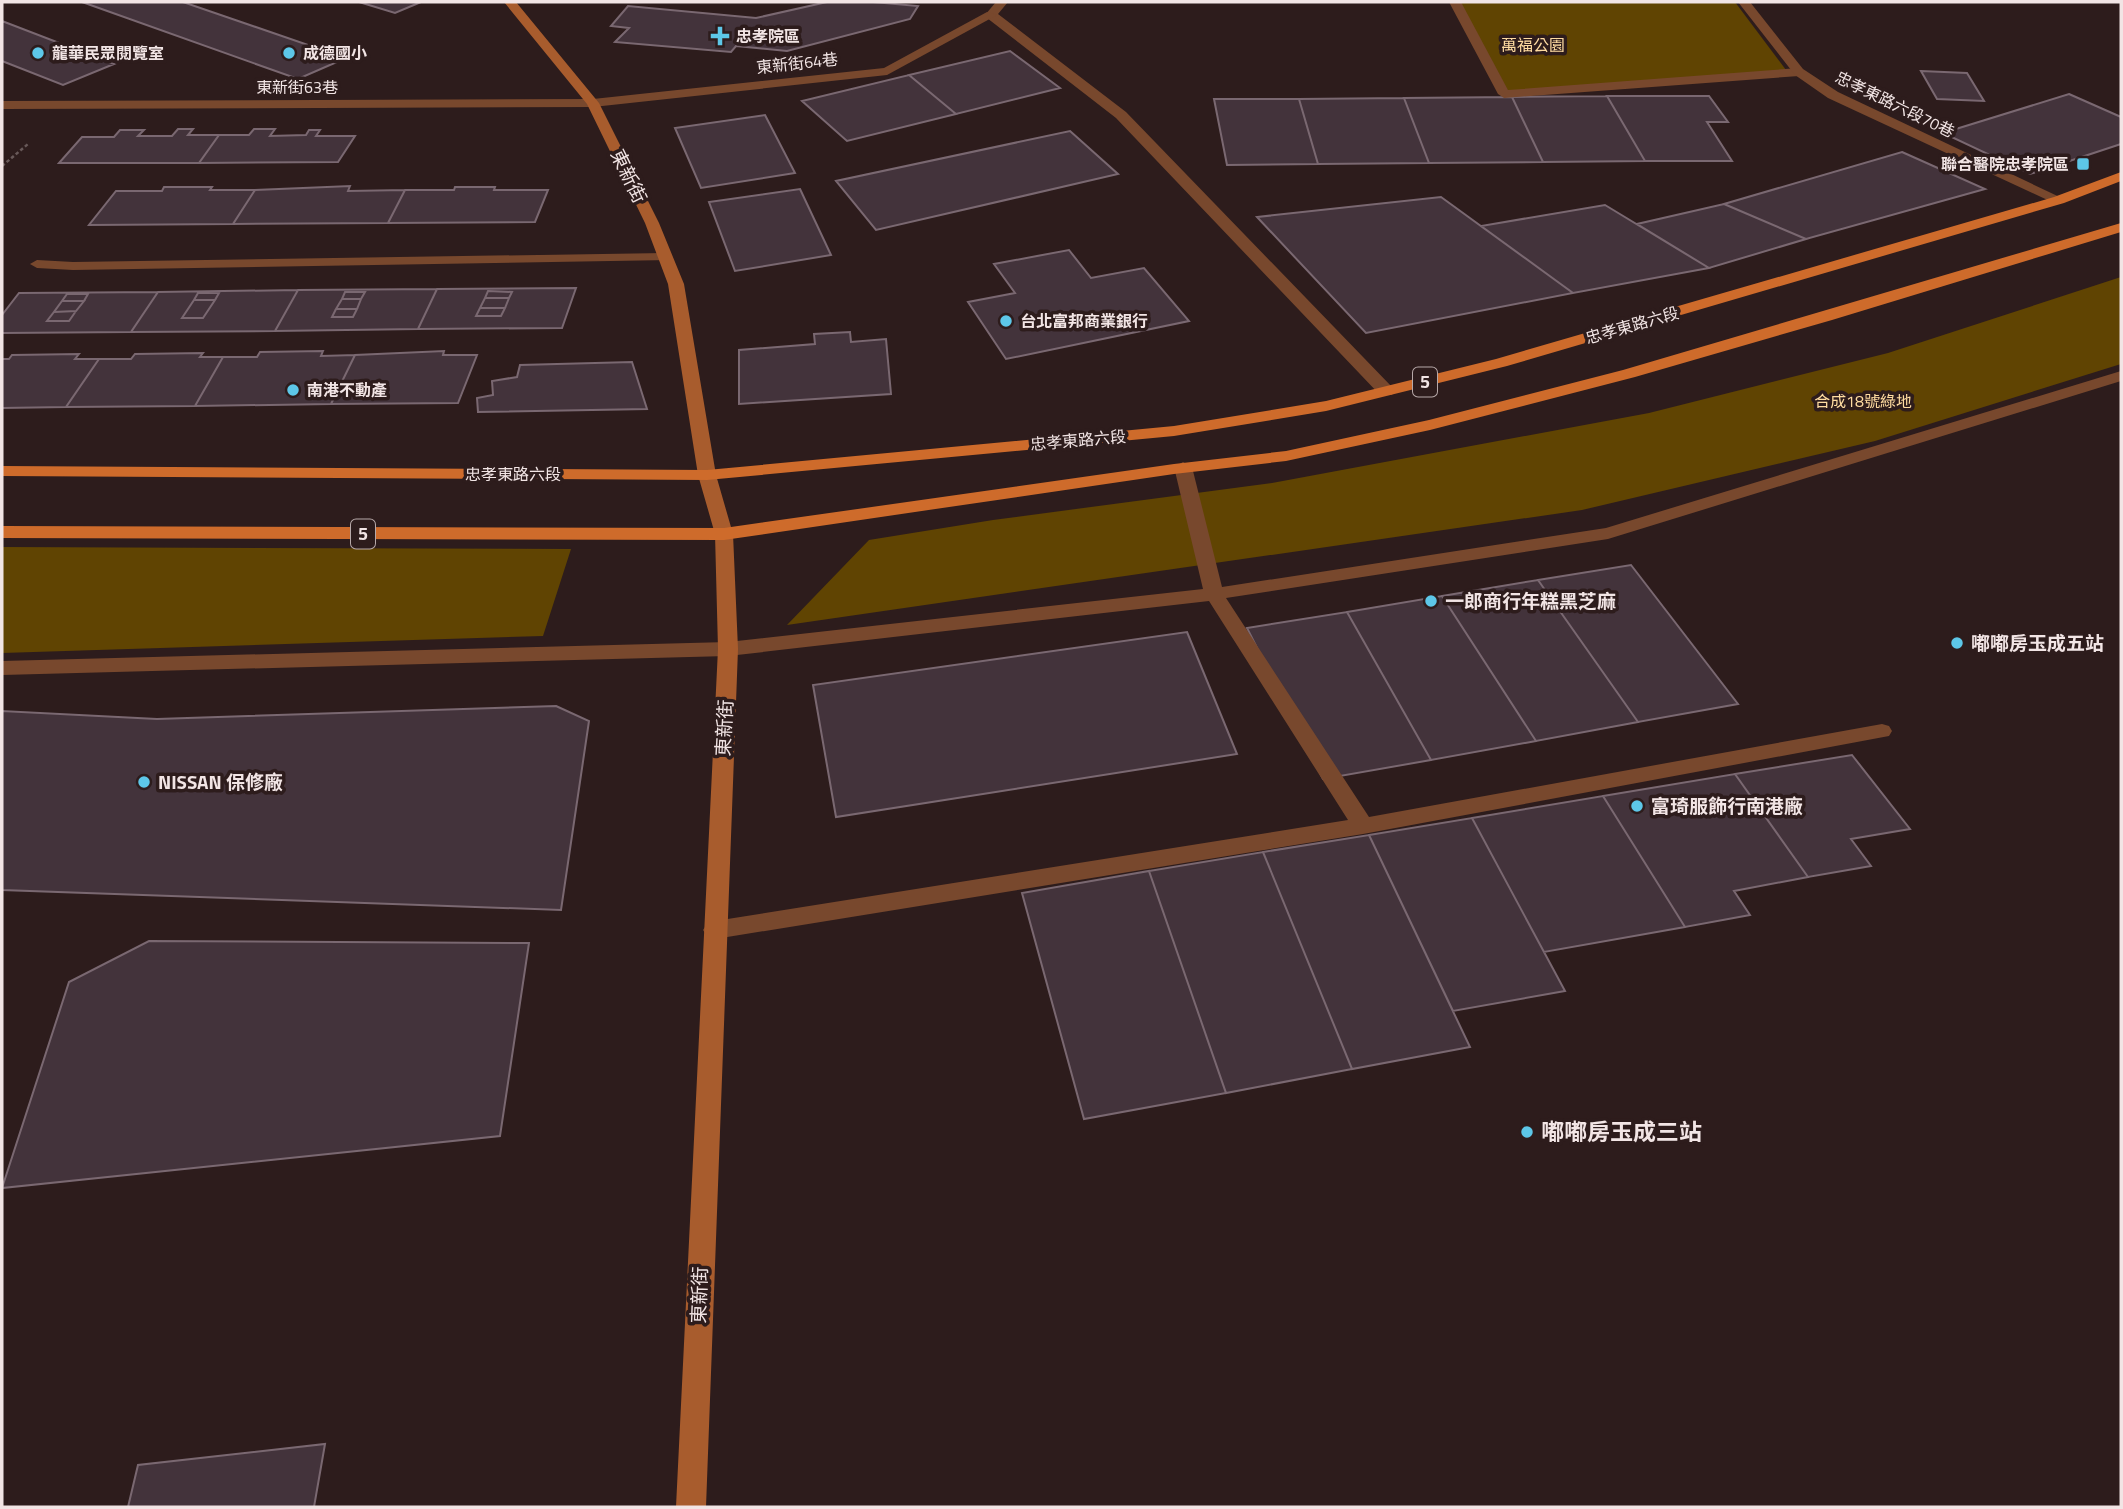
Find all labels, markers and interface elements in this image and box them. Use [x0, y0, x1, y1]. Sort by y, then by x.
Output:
place label: 忠孝院區 [736, 24, 800, 48]
marker: 忠孝院區 [710, 26, 730, 46]
park label: 萬福公園 [1501, 33, 1565, 57]
place label: 龍華民眾閱覽室 [52, 41, 164, 65]
place label: 成德國小 [303, 41, 367, 65]
marker: 龍華民眾閱覽室 [30, 45, 46, 61]
marker: 成德國小 [281, 45, 297, 61]
street label: 東新街64巷 [755, 47, 839, 79]
street label: 忠孝東路六段70巷 [1831, 65, 1959, 143]
street label: 東新街63巷 [256, 75, 338, 99]
street label: 東新街 [604, 144, 655, 208]
place label: 聯合醫院忠孝院區 [1941, 152, 2069, 176]
marker: 聯合醫院忠孝院區 [2075, 156, 2091, 172]
street label: 忠孝東路六段 [1583, 300, 1681, 350]
place label: 台北富邦商業銀行 [1020, 309, 1148, 333]
marker: 台北富邦商業銀行 [998, 313, 1014, 329]
road number: 5 [1413, 368, 1437, 396]
place label: 南港不動產 [307, 378, 387, 402]
marker: 南港不動產 [285, 382, 301, 398]
park label: 合成18號綠地 [1814, 389, 1912, 413]
street label: 忠孝東路六段 [1029, 424, 1127, 456]
street label: 忠孝東路六段 [465, 462, 561, 486]
road number: 5 [351, 520, 375, 548]
place label: 一郎商行年糕黑芝麻 [1445, 586, 1616, 615]
marker: 一郎商行年糕黑芝麻 [1423, 593, 1439, 609]
place label: 嘟嘟房玉成五站 [1971, 628, 2104, 657]
marker: 嘟嘟房玉成五站 [1949, 635, 1965, 651]
street label: 東新街 [708, 699, 739, 757]
place label: NISSAN 保修廠 [158, 767, 283, 796]
marker: NISSAN 保修廠 [136, 774, 152, 790]
place label: 富琦服飾行南港廠 [1651, 791, 1803, 820]
marker: 富琦服飾行南港廠 [1629, 798, 1645, 814]
place label: 嘟嘟房玉成三站 [1541, 1114, 1702, 1149]
marker: 嘟嘟房玉成三站 [1519, 1124, 1535, 1140]
street label: 東新街 [683, 1266, 714, 1324]

